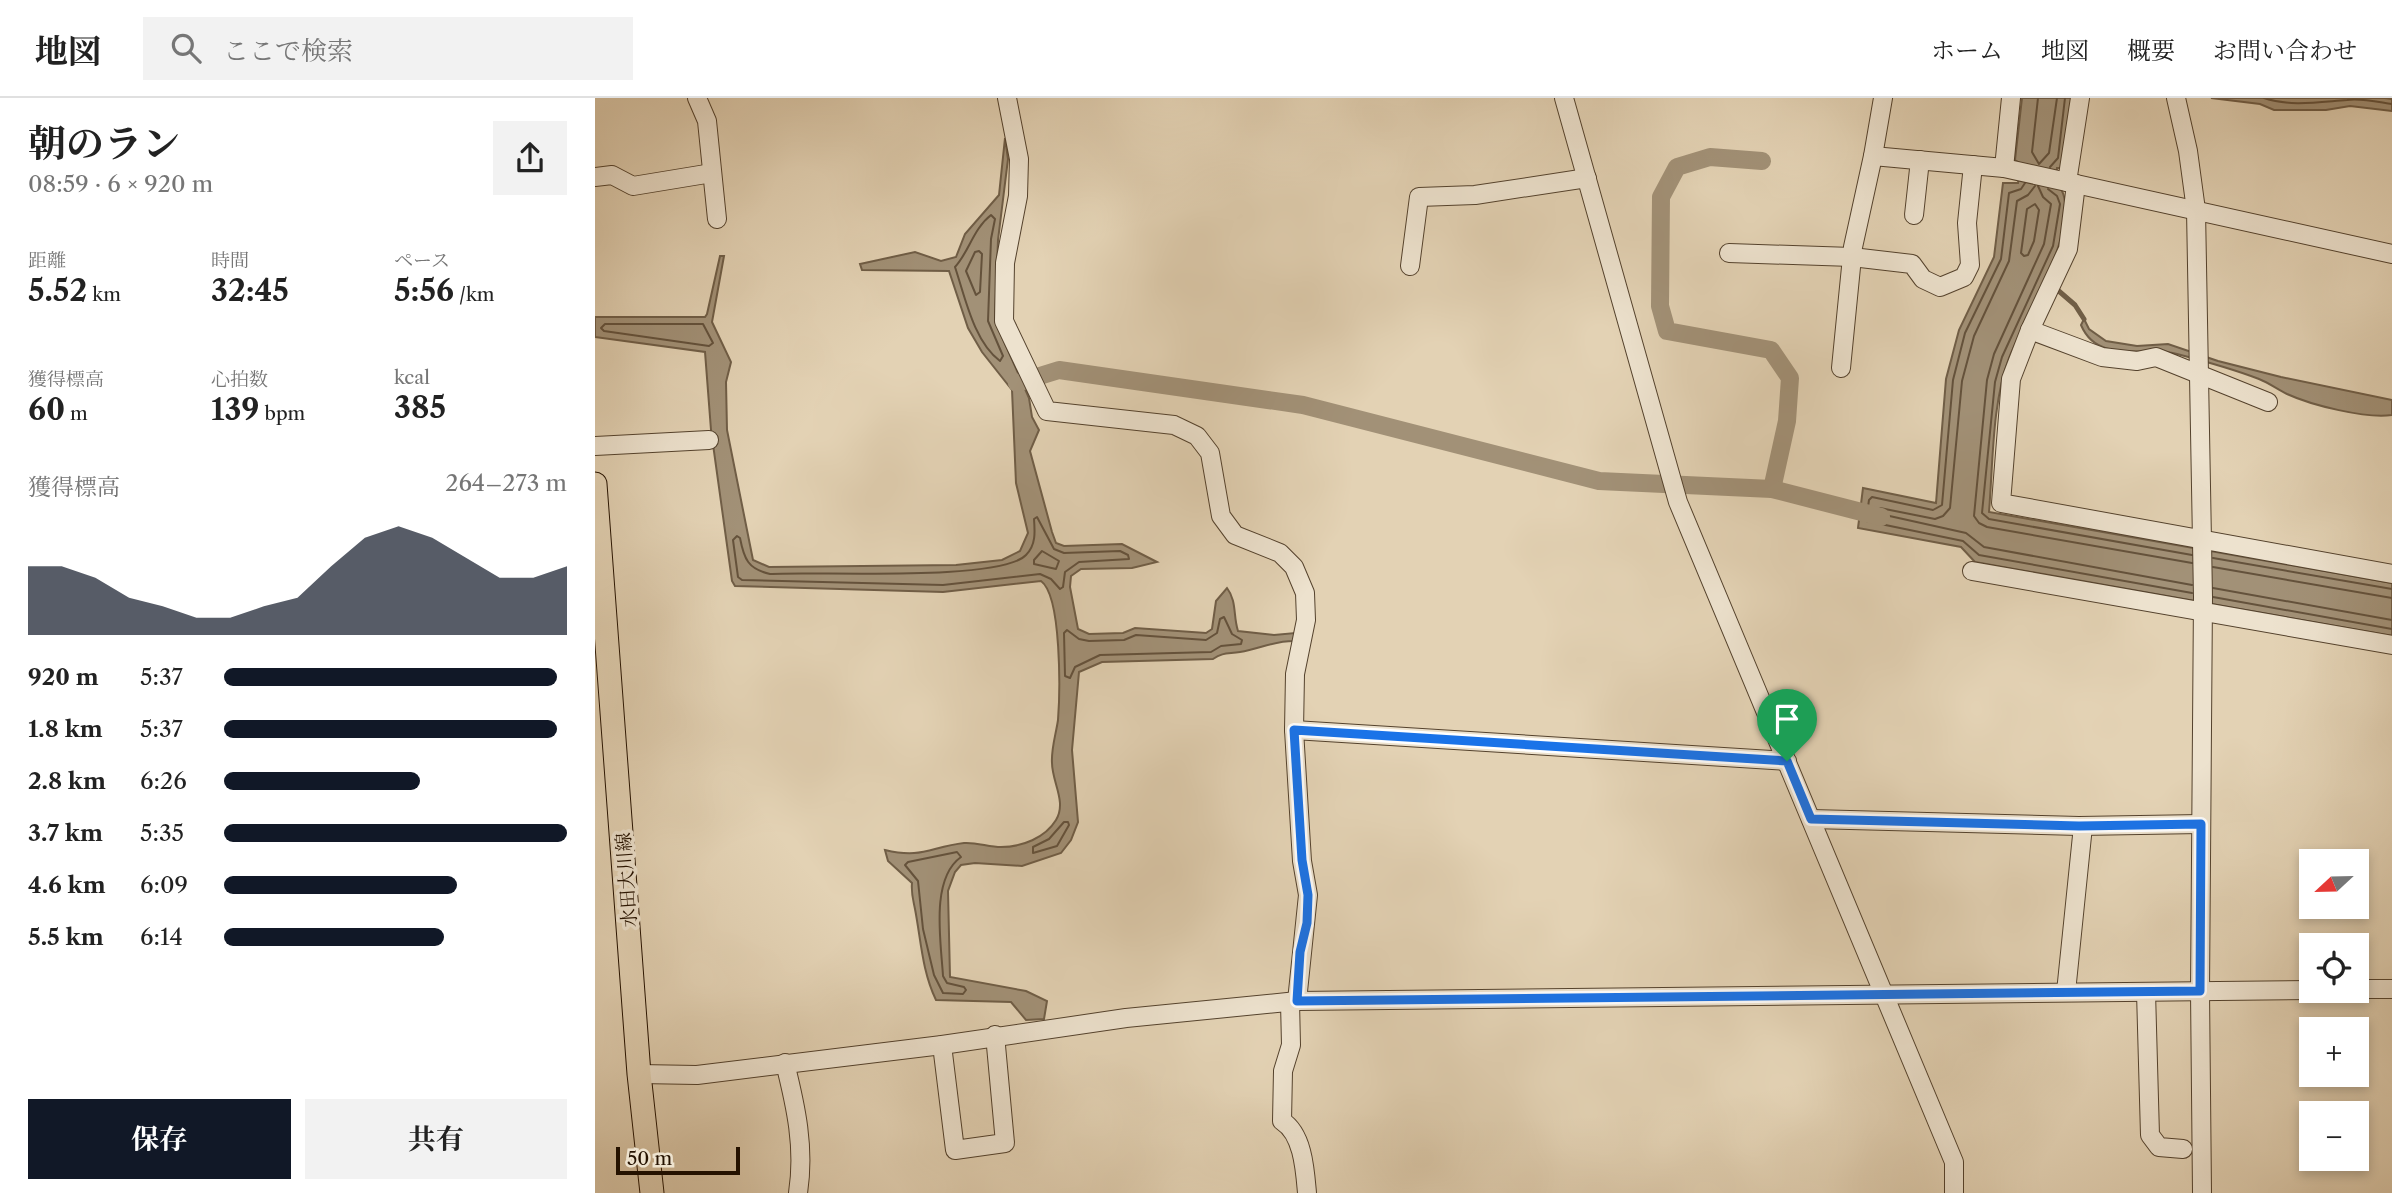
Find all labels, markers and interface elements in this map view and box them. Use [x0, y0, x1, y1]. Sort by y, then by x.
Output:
search box [143, 17, 633, 80]
icon: search [167, 29, 205, 67]
text: 地図 [35, 31, 101, 72]
text: ここで検索 [223, 35, 353, 67]
text: ホーム [1931, 36, 2003, 65]
text: 地図 [2041, 36, 2089, 65]
text: 概要 [2127, 36, 2175, 65]
text: お問い合わせ [2213, 36, 2357, 65]
text: 朝のラン [28, 120, 180, 167]
button: share [493, 121, 567, 195]
text: 08:59 · 6 × 920 m [28, 170, 213, 198]
text: 距離 [28, 249, 66, 272]
text: 時間 [211, 249, 249, 272]
text: ペース [394, 249, 450, 272]
text: 5.52 [28, 272, 87, 309]
text: 32:45 [211, 272, 289, 309]
text: 5:56 [394, 272, 454, 309]
text: km [87, 283, 121, 306]
text: /km [454, 283, 495, 306]
text: kcal [394, 366, 430, 389]
text: 獲得標高 [28, 368, 104, 391]
text: 心拍数 [211, 368, 268, 391]
text: 385 [394, 389, 446, 426]
text: 60 [28, 391, 65, 428]
text: 139 [211, 391, 259, 428]
text: m [65, 402, 88, 425]
text: bpm [259, 402, 305, 425]
text: 264–273 m [445, 469, 567, 497]
text: 獲得標高 [28, 473, 120, 501]
text: 920 m [28, 663, 99, 691]
text: 5:37 [140, 663, 183, 691]
pin [1757, 689, 1817, 761]
icon: arrive [1768, 700, 1806, 738]
text: 1.8 km [28, 715, 103, 743]
text: 5:37 [140, 715, 183, 743]
text: 2.8 km [28, 767, 106, 795]
text: 6:26 [140, 767, 187, 795]
text: 3.7 km [28, 819, 103, 847]
text: 5:35 [140, 819, 184, 847]
street label: 水田大川線 [612, 832, 641, 928]
north arrow [2299, 849, 2369, 919]
map controls [2299, 849, 2369, 1171]
text: 4.6 km [28, 871, 106, 899]
text: 6:09 [140, 871, 188, 899]
text: 5.5 km [28, 923, 104, 951]
text: 6:14 [140, 923, 183, 951]
button: locate [2299, 933, 2369, 1003]
button: + [2299, 1017, 2369, 1087]
button: 保存 [28, 1099, 291, 1179]
button: 共有 [305, 1099, 567, 1179]
button: − [2299, 1101, 2369, 1171]
scale bar [616, 1144, 740, 1176]
text: 50 m [627, 1147, 672, 1170]

